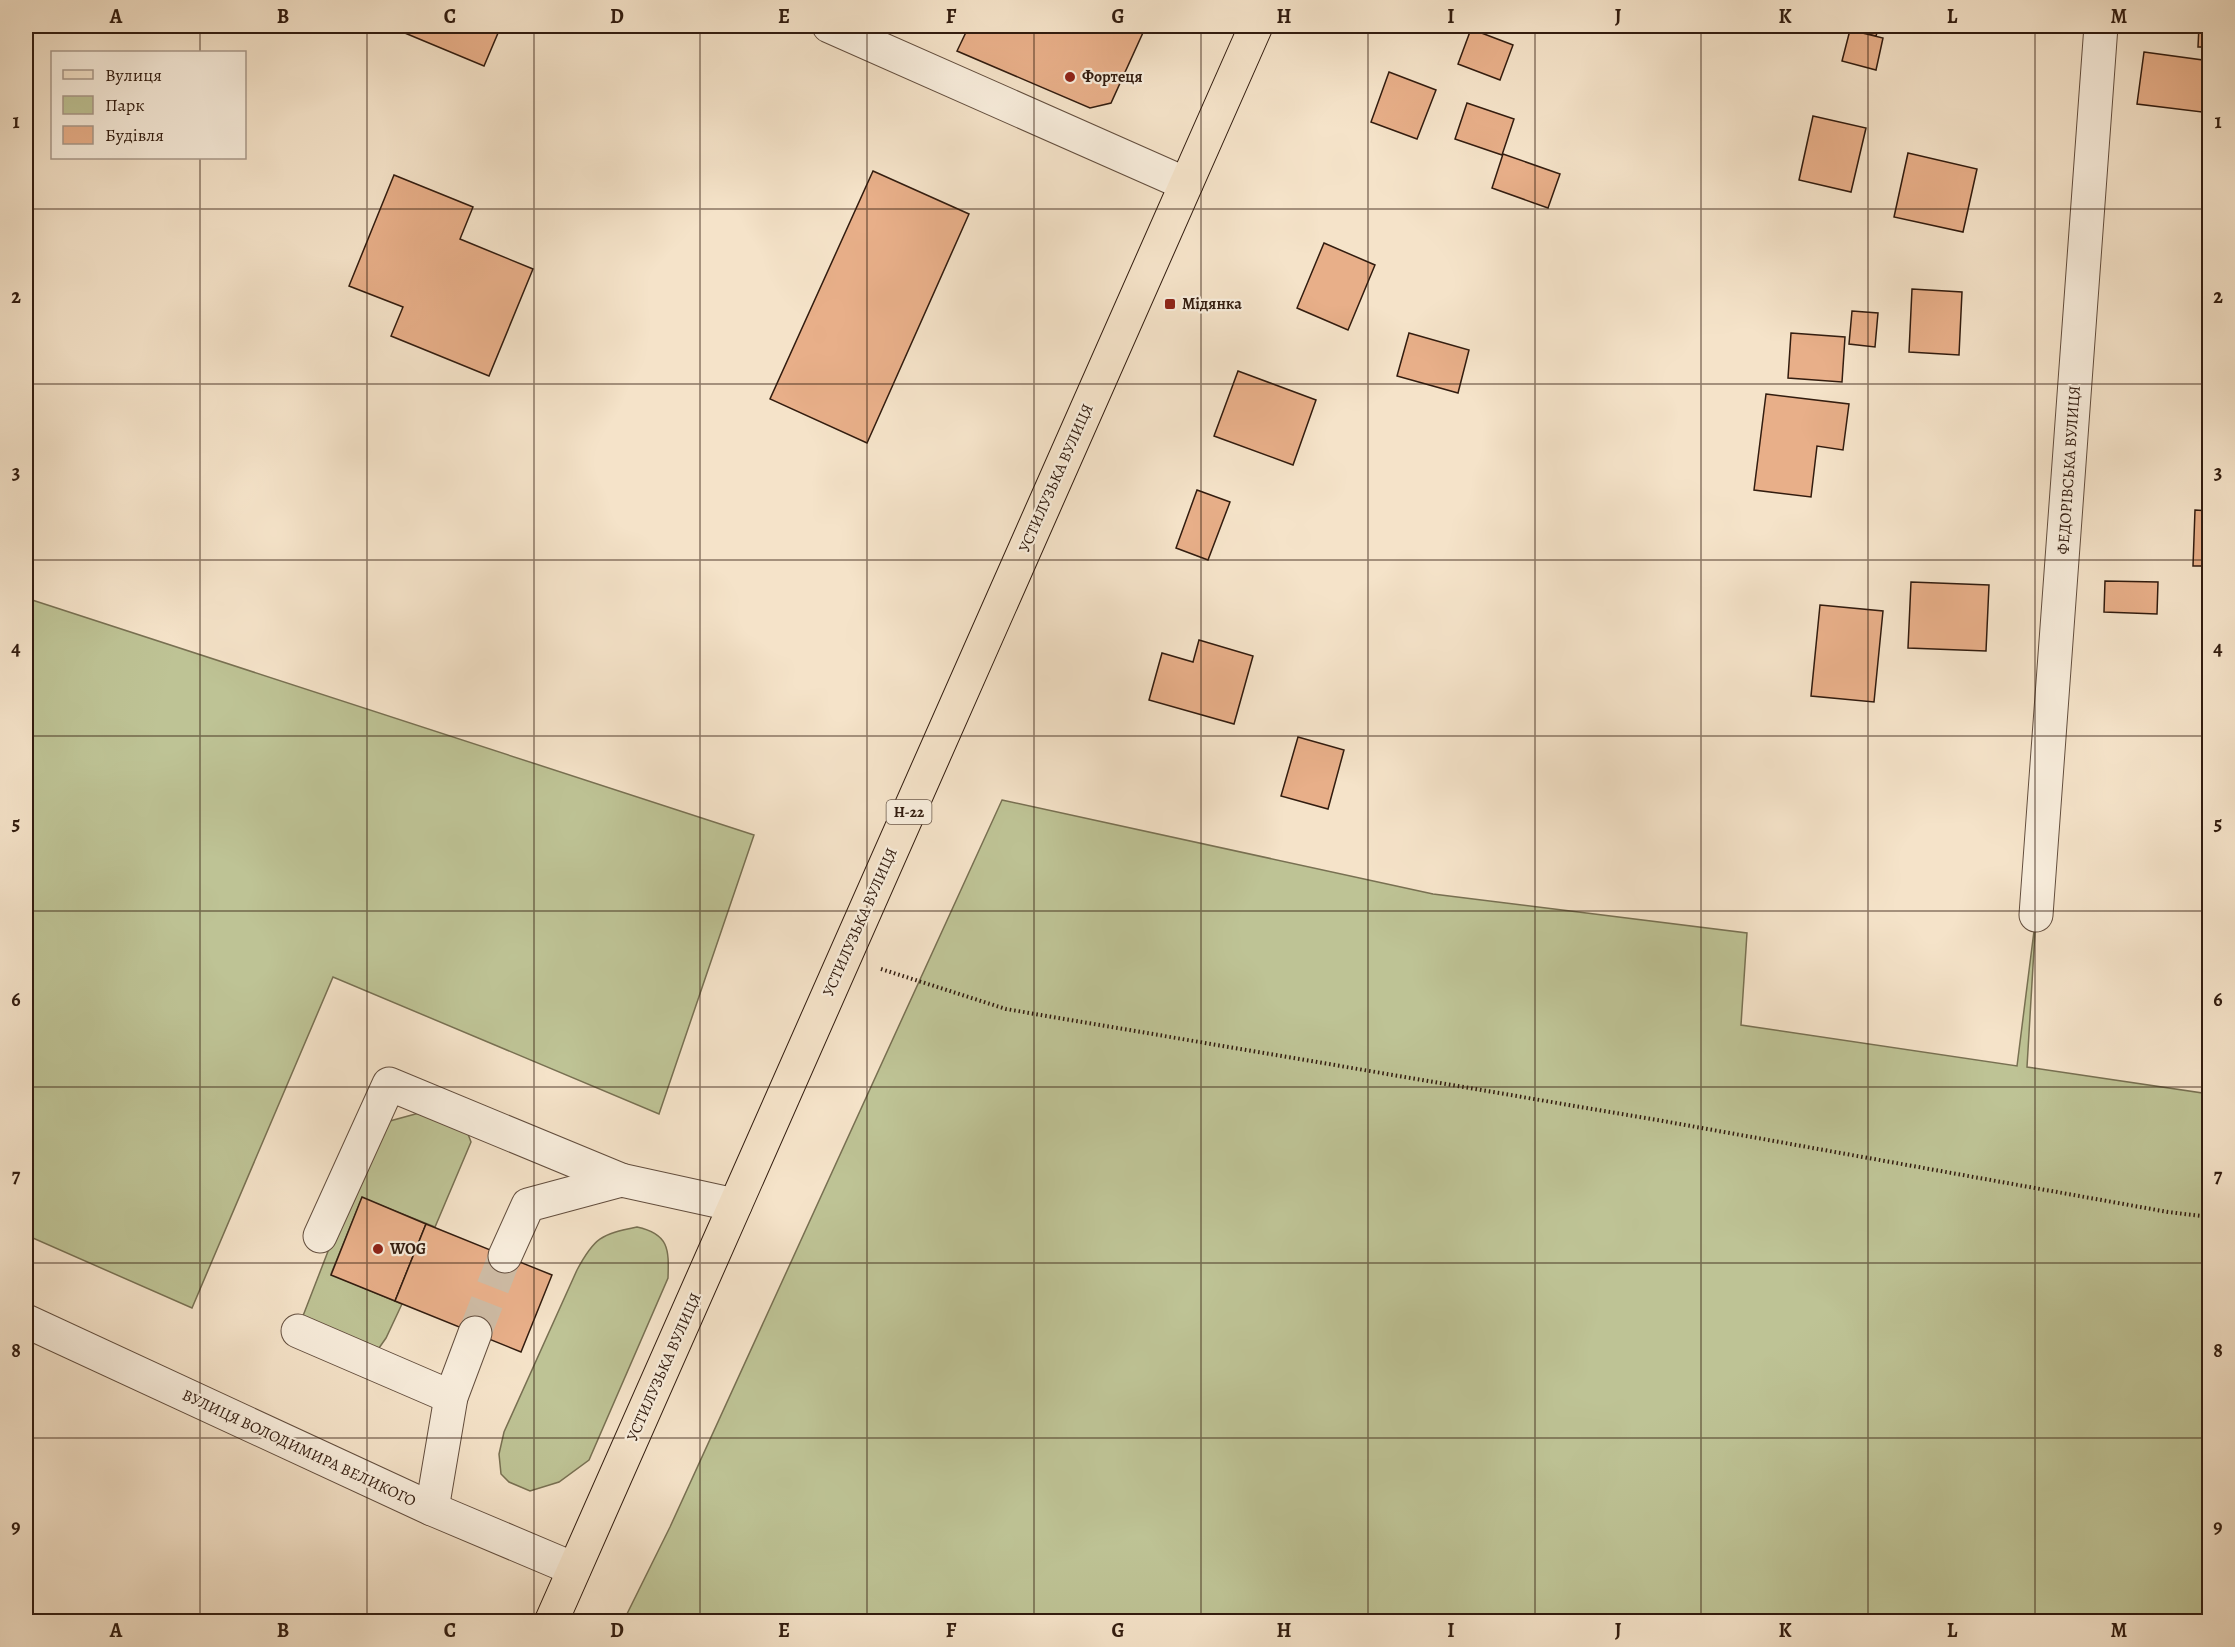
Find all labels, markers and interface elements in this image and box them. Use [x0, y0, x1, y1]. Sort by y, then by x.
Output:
text: A [109, 3, 123, 30]
text: B [277, 3, 289, 30]
text: C [444, 3, 456, 30]
text: D [610, 3, 624, 30]
text: E [778, 3, 790, 30]
text: F [946, 3, 957, 30]
text: G [1111, 3, 1125, 30]
text: H [1277, 3, 1292, 30]
text: I [1447, 3, 1455, 30]
text: J [1615, 3, 1622, 30]
text: K [1778, 3, 1792, 30]
text: L [1947, 3, 1958, 30]
text: M [2111, 3, 2128, 30]
legend [51, 51, 246, 159]
text: Вулиця [105, 63, 162, 87]
place label: Фортеця [1082, 66, 1143, 88]
marker: Фортеця [1063, 70, 1077, 84]
text: Парк [105, 93, 145, 117]
text: 1 [12, 108, 20, 135]
text: 1 [2214, 108, 2222, 135]
text: Будівля [105, 123, 164, 147]
text: 2 [11, 283, 21, 310]
text: 2 [2213, 283, 2223, 310]
place label: Мідянка [1182, 293, 1242, 315]
marker: Мідянка [1163, 297, 1177, 311]
street label: ФЕДОРІВСЬКА ВУЛИЦЯ [2052, 385, 2086, 555]
street label: УСТИЛУЗЬКА ВУЛИЦЯ [1013, 400, 1099, 556]
text: 3 [12, 459, 20, 486]
text: 3 [2214, 459, 2222, 486]
text: 4 [11, 635, 21, 662]
text: 4 [2213, 635, 2223, 662]
road number: Н-22 [886, 800, 932, 824]
text: 5 [12, 810, 20, 837]
text: 5 [2214, 810, 2222, 837]
street label: УСТИЛУЗЬКА ВУЛИЦЯ [817, 844, 903, 1000]
text: 6 [11, 986, 21, 1013]
text: 6 [2213, 986, 2223, 1013]
text: 7 [12, 1162, 21, 1189]
text: 7 [2214, 1162, 2223, 1189]
place label: WOG [389, 1238, 426, 1260]
marker: WOG [371, 1242, 385, 1256]
street label: УСТИЛУЗЬКА ВУЛИЦЯ [621, 1289, 707, 1445]
text: 8 [11, 1337, 21, 1364]
text: 8 [2213, 1337, 2223, 1364]
street label: ВУЛИЦЯ ВОЛОДИМИРА ВЕЛИКОГО [178, 1384, 420, 1512]
text: 9 [11, 1513, 21, 1540]
text: 9 [2213, 1513, 2223, 1540]
text: A [109, 1617, 123, 1644]
text: B [277, 1617, 289, 1644]
text: C [444, 1617, 456, 1644]
text: D [610, 1617, 624, 1644]
text: E [778, 1617, 790, 1644]
text: F [946, 1617, 957, 1644]
text: G [1111, 1617, 1125, 1644]
text: H [1277, 1617, 1292, 1644]
text: I [1447, 1617, 1455, 1644]
text: J [1615, 1617, 1622, 1644]
text: K [1778, 1617, 1792, 1644]
text: L [1947, 1617, 1958, 1644]
text: M [2111, 1617, 2128, 1644]

